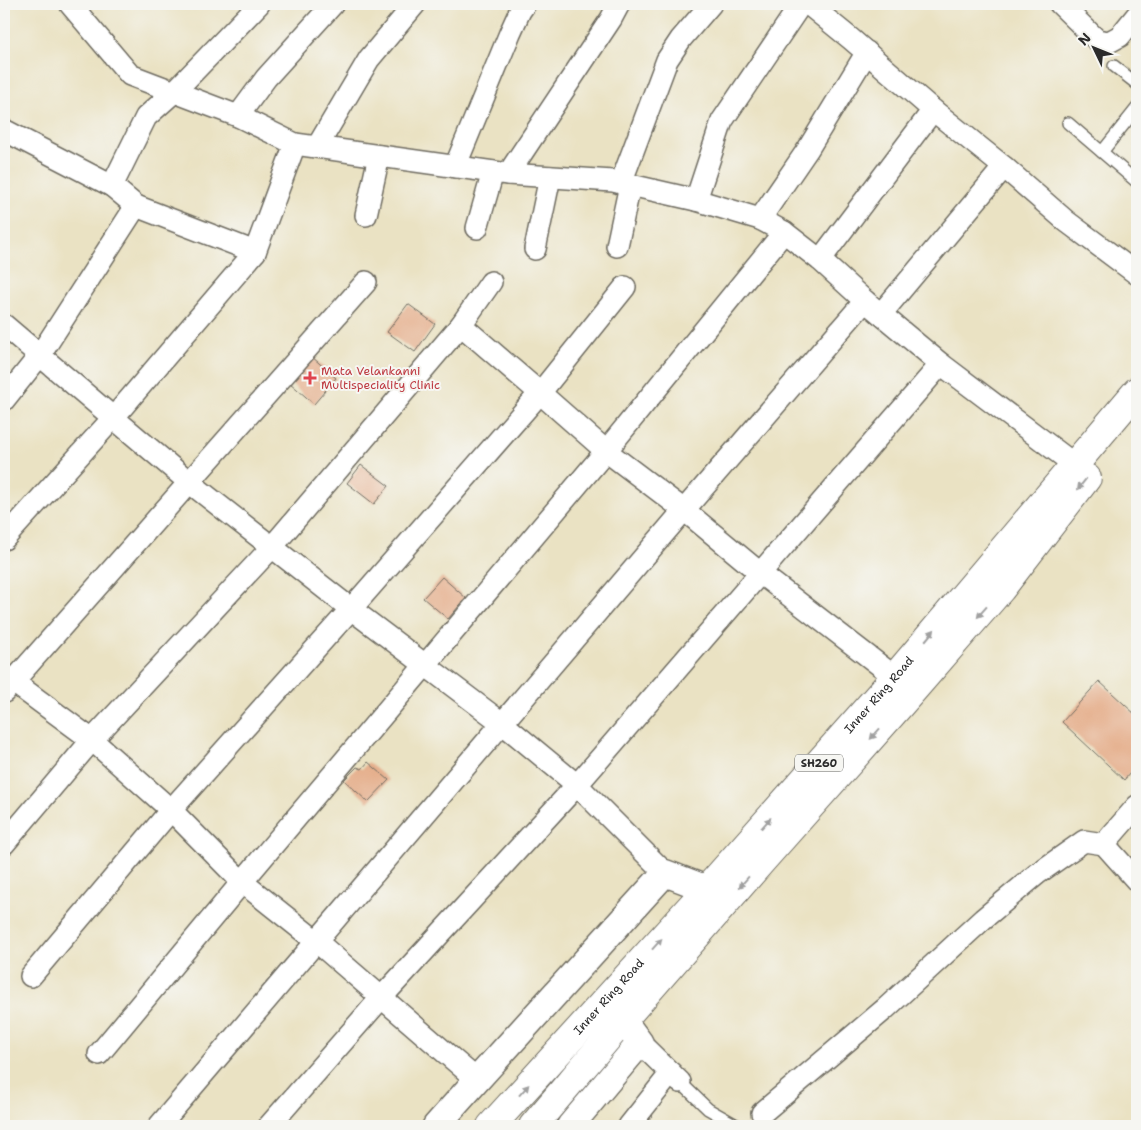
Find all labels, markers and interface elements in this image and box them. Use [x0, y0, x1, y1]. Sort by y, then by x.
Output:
north arrow [1068, 22, 1118, 72]
text: N [1074, 29, 1095, 49]
place label: Mata Velankanni Multispeciality Clinic [321, 363, 440, 393]
marker: Mata Velankanni Multispeciality Clinic [303, 371, 317, 385]
one-way arrow [1077, 477, 1088, 490]
one-way arrow [976, 605, 987, 618]
one-way arrow [925, 629, 936, 642]
street label: Inner Ring Road [841, 653, 917, 737]
one-way arrow [869, 727, 881, 739]
road number: SH260 [795, 754, 843, 771]
one-way arrow [760, 817, 771, 830]
one-way arrow [738, 875, 749, 888]
one-way arrow [651, 939, 663, 951]
street label: Inner Ring Road [570, 955, 648, 1038]
one-way arrow [518, 1085, 530, 1097]

